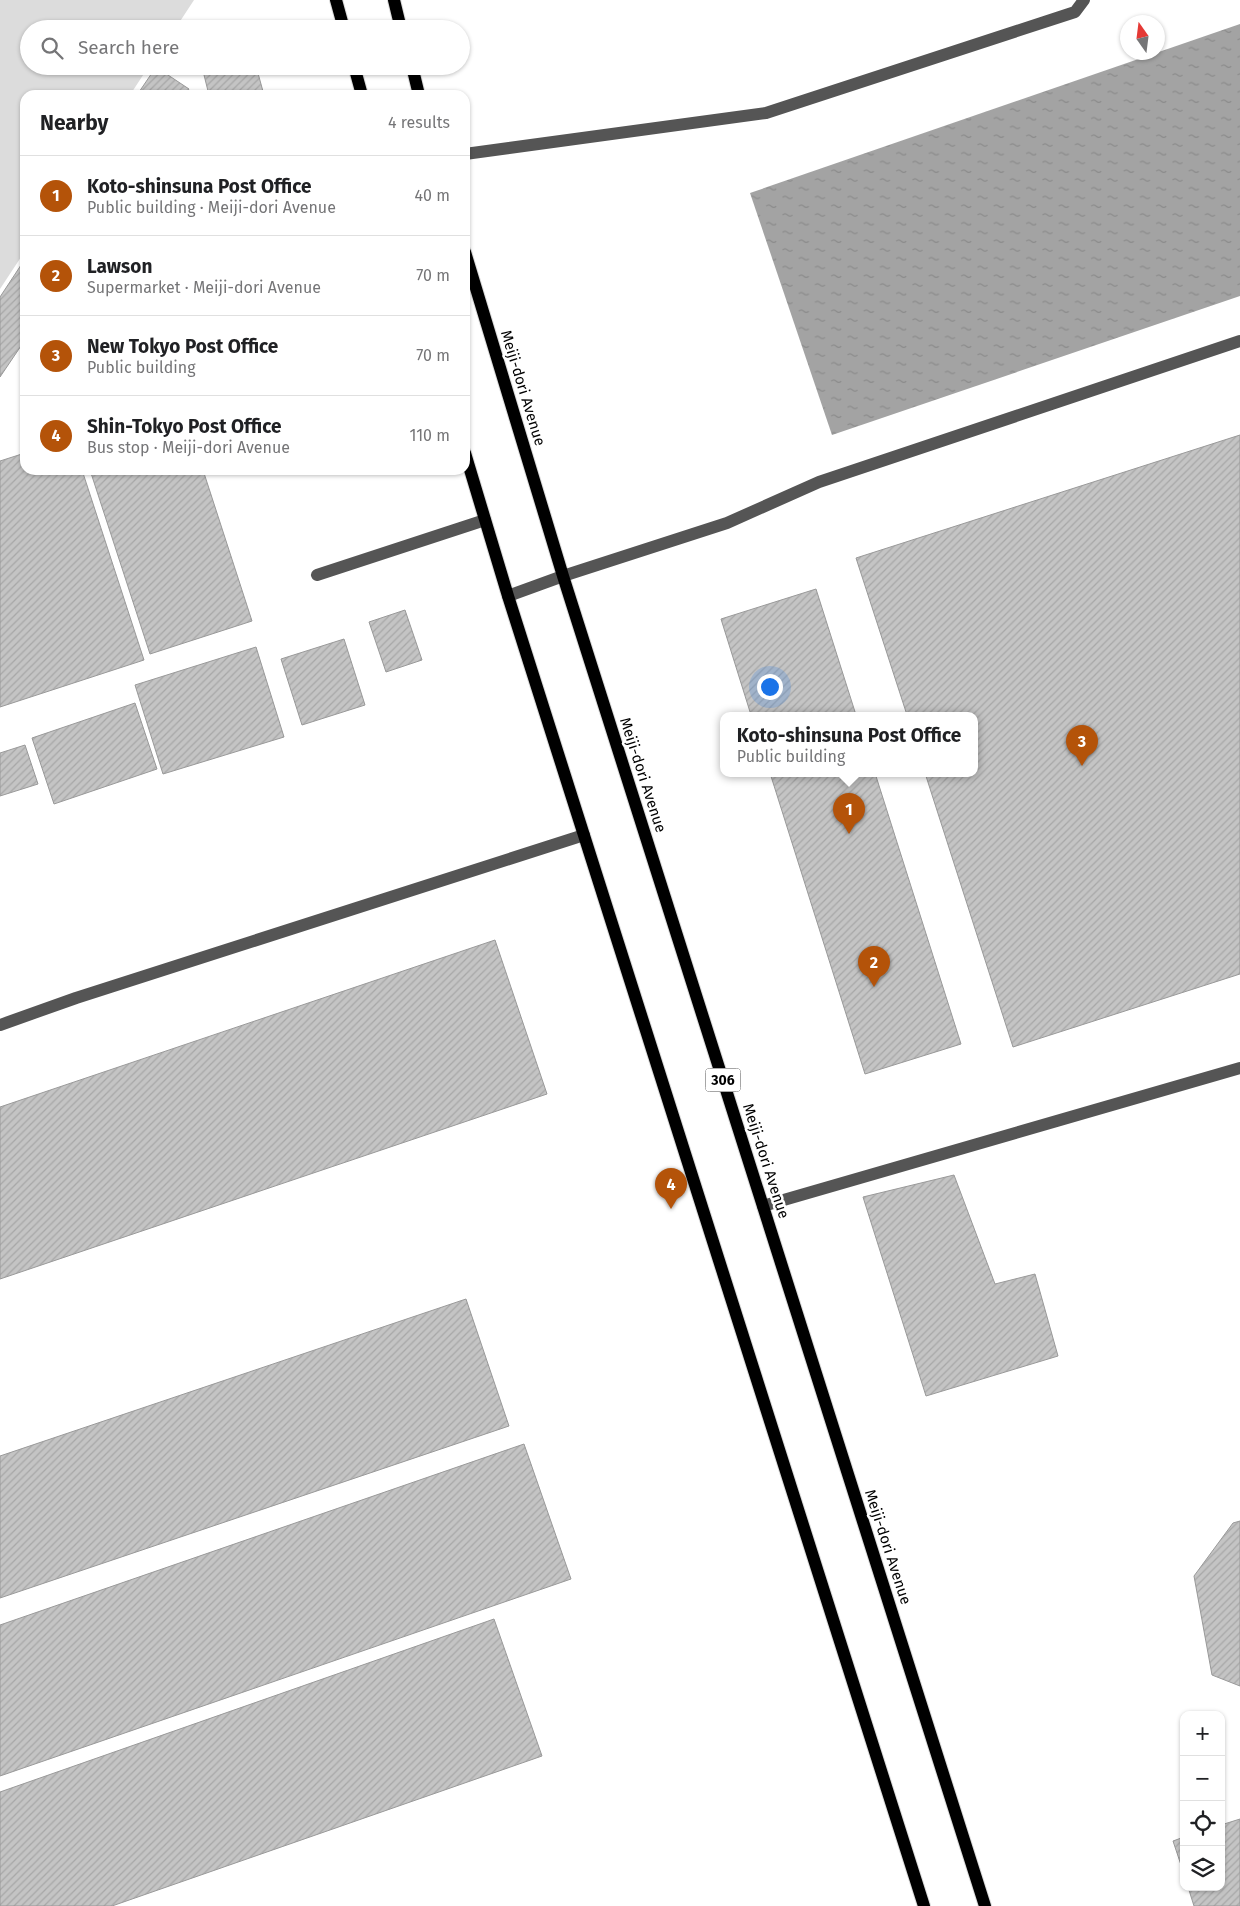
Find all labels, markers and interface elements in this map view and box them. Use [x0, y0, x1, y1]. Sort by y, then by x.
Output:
north arrow [1120, 15, 1165, 60]
search box [20, 20, 470, 75]
icon: search [38, 34, 66, 62]
text: Search here [78, 36, 179, 59]
text: Nearby [40, 110, 108, 136]
text: 4 results [388, 113, 450, 132]
text: Koto-shinsuna Post Office [87, 175, 311, 198]
text: 1 [52, 186, 60, 205]
text: 40 m [415, 186, 450, 205]
text: Public building · Meiji-dori Avenue [87, 198, 336, 217]
text: Lawson [87, 255, 152, 278]
text: 2 [52, 266, 60, 285]
text: 70 m [416, 266, 450, 285]
text: Supermarket · Meiji-dori Avenue [87, 278, 321, 297]
street label: Meiji-dori Avenue [497, 328, 549, 448]
text: New Tokyo Post Office [87, 335, 278, 358]
text: 3 [52, 346, 60, 365]
text: 70 m [416, 346, 450, 365]
text: Public building [87, 358, 195, 377]
text: Shin-Tokyo Post Office [87, 415, 281, 438]
text: 4 [51, 426, 61, 445]
text: 110 m [409, 426, 450, 445]
text: Bus stop · Meiji-dori Avenue [87, 438, 290, 457]
your location [757, 674, 783, 700]
popup [720, 712, 978, 777]
street label: Meiji-dori Avenue [616, 715, 670, 835]
text: Koto-shinsuna Post Office [737, 724, 961, 747]
pin: 3 [1066, 725, 1098, 766]
text: Public building [737, 747, 845, 766]
pin: 1 [833, 793, 865, 834]
pin: 2 [858, 946, 890, 987]
road number: 306 [706, 1068, 740, 1092]
street label: Meiji-dori Avenue [739, 1101, 793, 1221]
pin: 4 [655, 1168, 687, 1209]
street label: Meiji-dori Avenue [861, 1487, 915, 1607]
map controls [1180, 1711, 1225, 1891]
button: + [1180, 1711, 1225, 1756]
button: − [1180, 1756, 1225, 1801]
button: locate [1180, 1801, 1225, 1846]
button: layers [1180, 1846, 1225, 1891]

